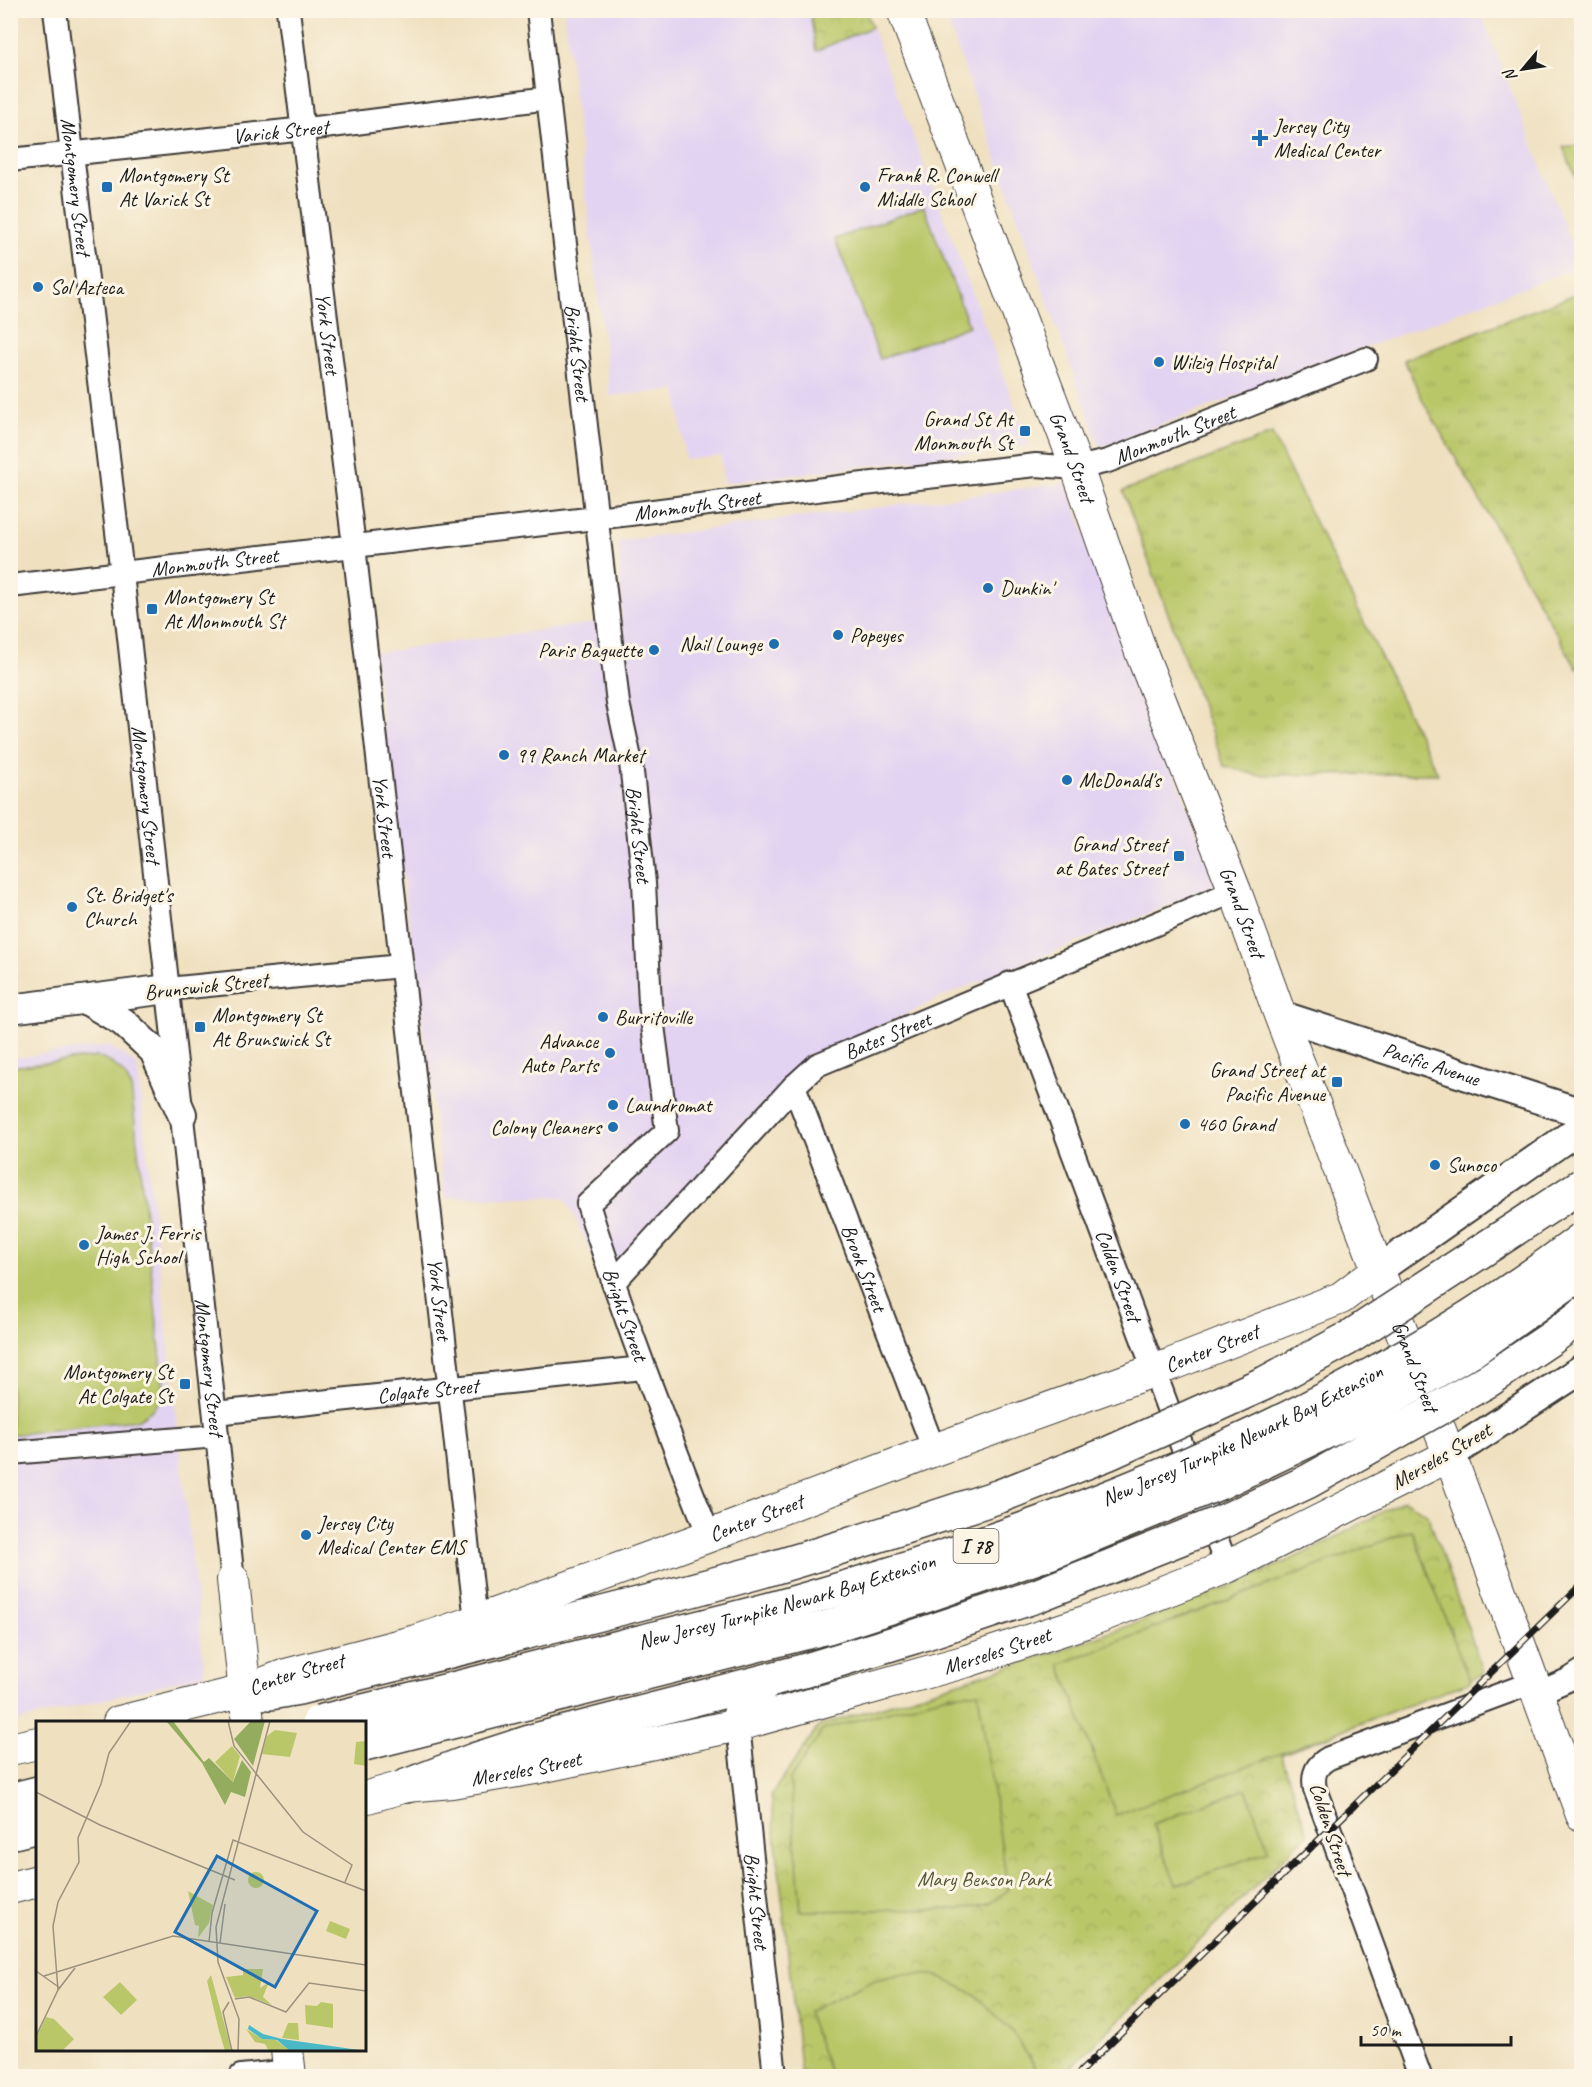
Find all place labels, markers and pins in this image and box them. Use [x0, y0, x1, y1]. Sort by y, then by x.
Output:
place label: Jersey City Medical Center [1273, 113, 1382, 163]
marker: Jersey City Medical Center [1251, 129, 1269, 147]
place label: Montgomery St At Varick St [119, 162, 231, 212]
place label: Frank R. Conwell Middle School [877, 162, 1000, 212]
marker: Montgomery St At Varick St [100, 180, 114, 194]
marker: Frank R. Conwell Middle School [858, 180, 872, 194]
place label: Sol Azteca [50, 274, 125, 300]
marker: Sol Azteca [31, 280, 45, 294]
place label: Wilzig Hospital [1171, 349, 1278, 375]
marker: Wilzig Hospital [1152, 355, 1166, 369]
place label: Grand St At Monmouth St [914, 406, 1015, 456]
marker: Grand St At Monmouth St [1018, 424, 1032, 438]
place label: Dunkin' [1000, 575, 1057, 601]
marker: Dunkin' [981, 581, 995, 595]
place label: Montgomery St At Monmouth St [164, 584, 287, 634]
marker: Montgomery St At Monmouth St [145, 602, 159, 616]
place label: Popeyes [850, 622, 904, 648]
marker: Popeyes [831, 628, 845, 642]
place label: Nail Lounge [680, 631, 763, 657]
place label: Paris Baguette [538, 637, 643, 663]
marker: Nail Lounge [767, 637, 781, 651]
marker: Paris Baguette [647, 643, 661, 657]
place label: 99 Ranch Market [516, 742, 647, 768]
marker: 99 Ranch Market [497, 748, 511, 762]
place label: McDonald's [1079, 767, 1162, 793]
marker: McDonald's [1060, 773, 1074, 787]
place label: Grand Street at Bates Street [1055, 831, 1170, 881]
marker: Grand Street at Bates Street [1172, 849, 1186, 863]
place label: St. Bridget's Church [84, 882, 174, 932]
marker: St. Bridget's Church [65, 900, 79, 914]
place label: Montgomery St At Brunswick St [212, 1002, 332, 1052]
place label: Burritoville [615, 1004, 693, 1030]
marker: Burritoville [596, 1010, 610, 1024]
marker: Montgomery St At Brunswick St [193, 1020, 207, 1034]
place label: Advance Auto Parts [521, 1028, 600, 1078]
marker: Advance Auto Parts [603, 1046, 617, 1060]
place label: Grand Street at Pacific Avenue [1209, 1057, 1327, 1107]
marker: Grand Street at Pacific Avenue [1330, 1075, 1344, 1089]
place label: Laundromat [625, 1092, 714, 1118]
marker: Laundromat [606, 1098, 620, 1112]
place label: 460 Grand [1197, 1111, 1278, 1137]
place label: Colony Cleaners [490, 1114, 603, 1140]
marker: 460 Grand [1178, 1117, 1192, 1131]
marker: Colony Cleaners [606, 1120, 620, 1134]
place label: Sunoco [1447, 1152, 1498, 1178]
marker: Sunoco [1428, 1158, 1442, 1172]
place label: James J. Ferris High School [95, 1220, 202, 1270]
marker: James J. Ferris High School [77, 1238, 91, 1252]
place label: Montgomery St At Colgate St [63, 1359, 175, 1409]
marker: Montgomery St At Colgate St [178, 1377, 192, 1391]
place label: Jersey City Medical Center EMS [317, 1510, 468, 1560]
marker: Jersey City Medical Center EMS [299, 1528, 313, 1542]

